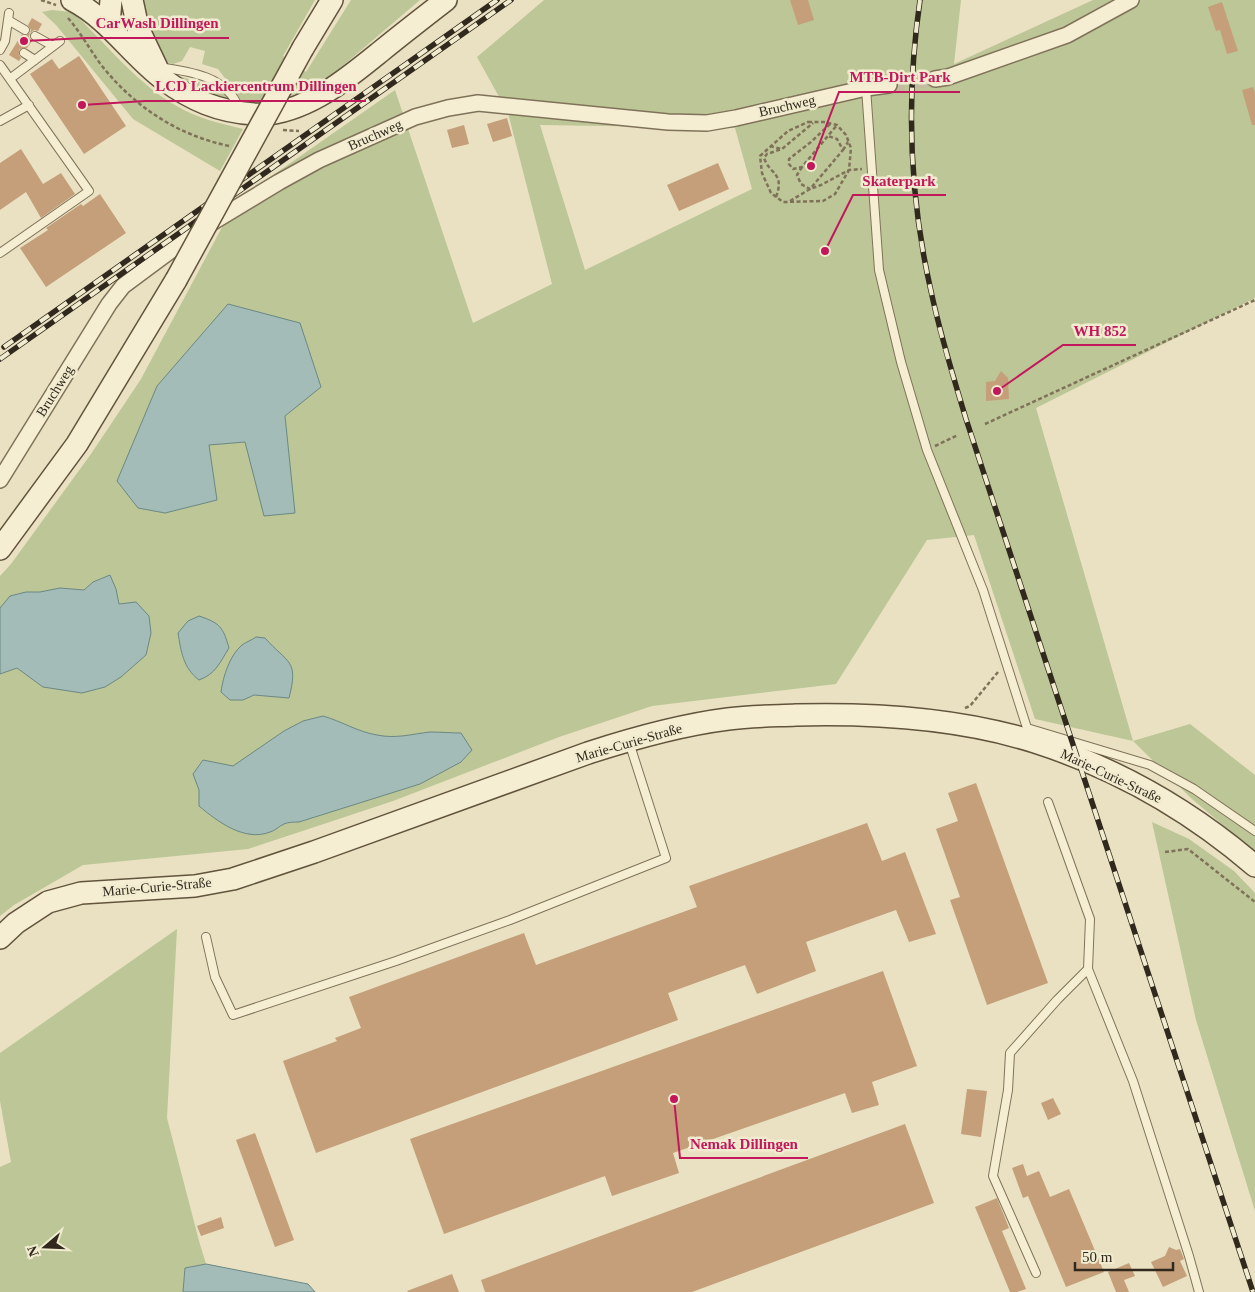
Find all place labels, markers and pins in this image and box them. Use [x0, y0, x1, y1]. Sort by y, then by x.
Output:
callout: CarWash Dillingen [86, 8, 229, 38]
callout: MTB-Dirt Park [839, 62, 960, 92]
callout: LCD Lackiercentrum Dillingen [145, 71, 366, 101]
callout: Skaterpark [853, 165, 946, 195]
callout: WH 852 [1063, 315, 1136, 345]
callout: Nemak Dillingen [680, 1128, 808, 1158]

